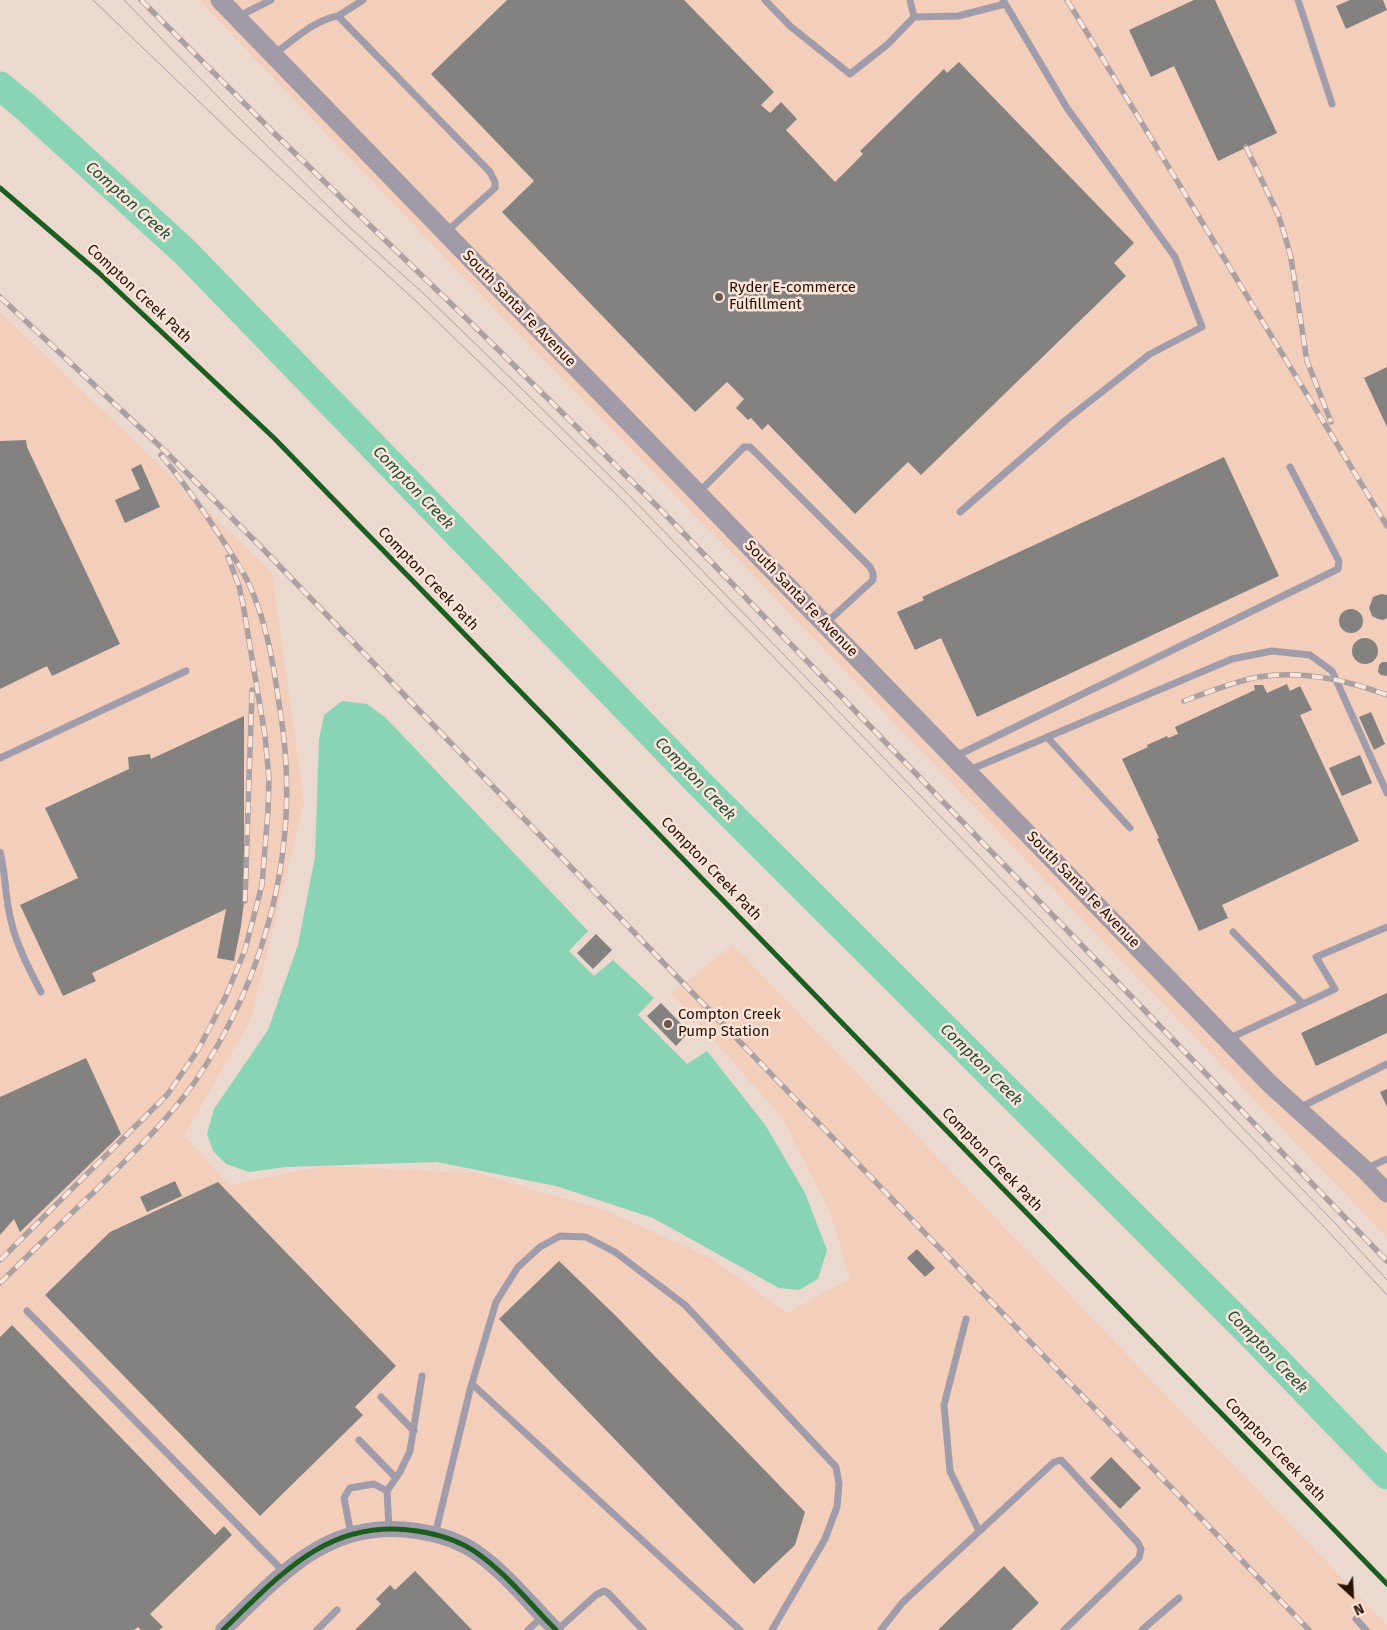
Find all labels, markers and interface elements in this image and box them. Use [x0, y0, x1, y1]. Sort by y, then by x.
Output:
water label: Compton Creek [81, 158, 175, 244]
street label: Compton Creek Path [83, 241, 195, 347]
street label: South Santa Fe Avenue [459, 247, 579, 371]
place label: Ryder E-commerce Fulfillment [729, 279, 856, 314]
marker: Ryder E-commerce Fulfillment [713, 291, 725, 303]
water label: Compton Creek [369, 442, 457, 534]
street label: Compton Creek Path [374, 523, 482, 635]
street label: South Santa Fe Avenue [741, 537, 861, 661]
water label: Compton Creek [651, 733, 739, 825]
street label: Compton Creek Path [657, 813, 765, 925]
street label: South Santa Fe Avenue [1023, 828, 1143, 952]
place label: Compton Creek Pump Station [678, 1006, 781, 1041]
marker: Compton Creek Pump Station [662, 1018, 674, 1030]
water label: Compton Creek [936, 1020, 1026, 1110]
street label: Compton Creek Path [938, 1104, 1046, 1216]
water label: Compton Creek [1223, 1306, 1311, 1398]
street label: Compton Creek Path [1221, 1394, 1329, 1506]
north arrow [1327, 1570, 1377, 1620]
text: N [1351, 1599, 1366, 1619]

